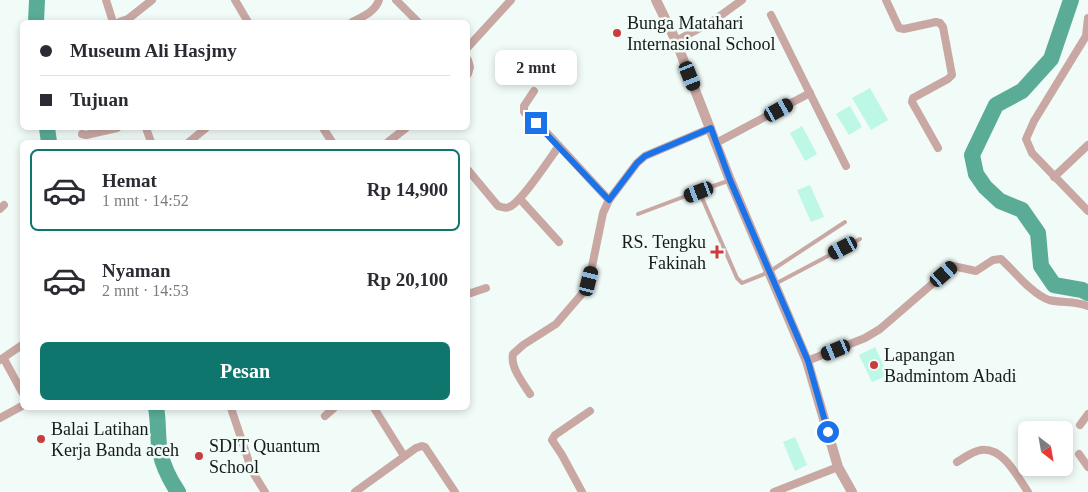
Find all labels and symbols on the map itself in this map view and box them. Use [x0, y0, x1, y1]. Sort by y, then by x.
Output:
place label: Bunga Matahari Internasional School [627, 13, 775, 54]
marker: Bunga Matahari Internasional School [611, 27, 623, 39]
callout: 2 mnt [495, 51, 577, 86]
car [677, 59, 702, 93]
car [762, 96, 795, 124]
route end [525, 112, 547, 134]
car [682, 180, 715, 204]
place label: RS. Tengku Fakinah [622, 232, 706, 273]
car [826, 234, 859, 262]
marker: RS. Tengku Fakinah [710, 245, 724, 259]
car [927, 258, 960, 290]
car [578, 265, 599, 297]
car [819, 337, 852, 363]
place label: Lapangan Badmintom Abadi [884, 345, 1017, 386]
marker: Lapangan Badmintom Abadi [868, 359, 880, 371]
place label: Balai Latihan Kerja Banda aceh [51, 419, 179, 460]
route start [817, 421, 839, 443]
north arrow [1018, 421, 1072, 476]
marker: Balai Latihan Kerja Banda aceh [35, 433, 47, 445]
place label: SDIT Quantum School [209, 436, 320, 477]
marker: SDIT Quantum School [193, 450, 205, 462]

